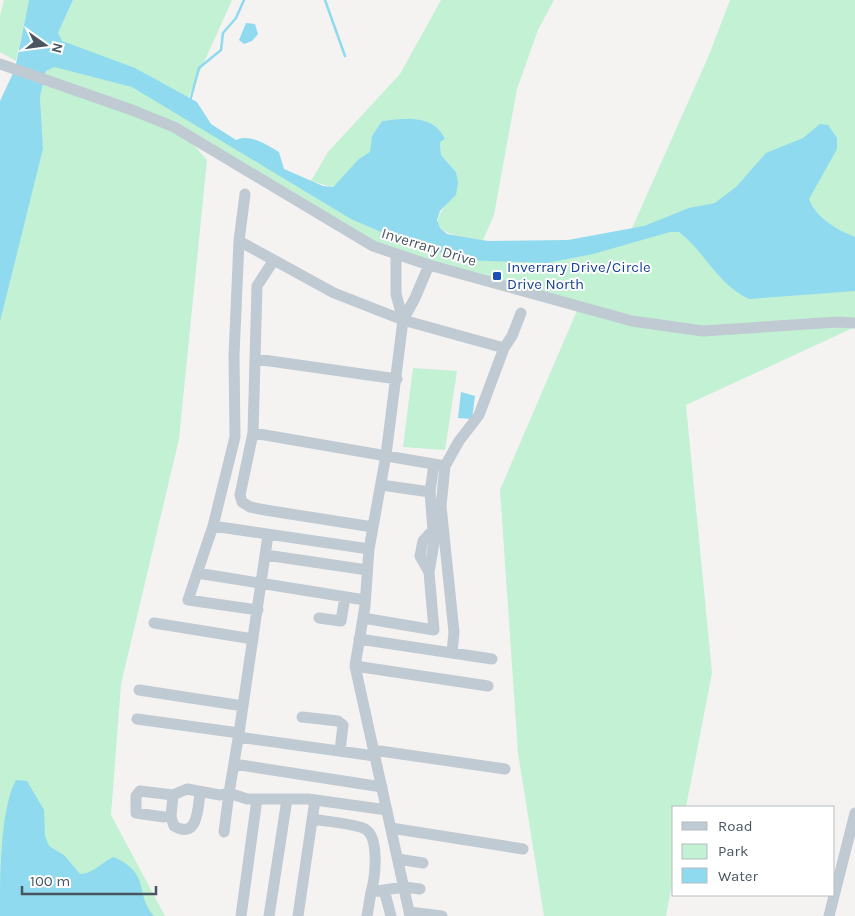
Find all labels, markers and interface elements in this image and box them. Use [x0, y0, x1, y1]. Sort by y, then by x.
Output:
north arrow [20, 20, 70, 70]
text: N [48, 41, 67, 55]
street label: Inverrary Drive [379, 224, 479, 270]
place label: Inverrary Drive/Circle Drive North [507, 258, 651, 293]
marker: Inverrary Drive/Circle Drive North [491, 270, 503, 282]
legend [672, 806, 835, 896]
text: Road [718, 817, 753, 835]
text: Park [718, 842, 748, 860]
scale bar [22, 864, 156, 896]
text: Water [718, 867, 759, 885]
text: 100 m [30, 872, 70, 890]

